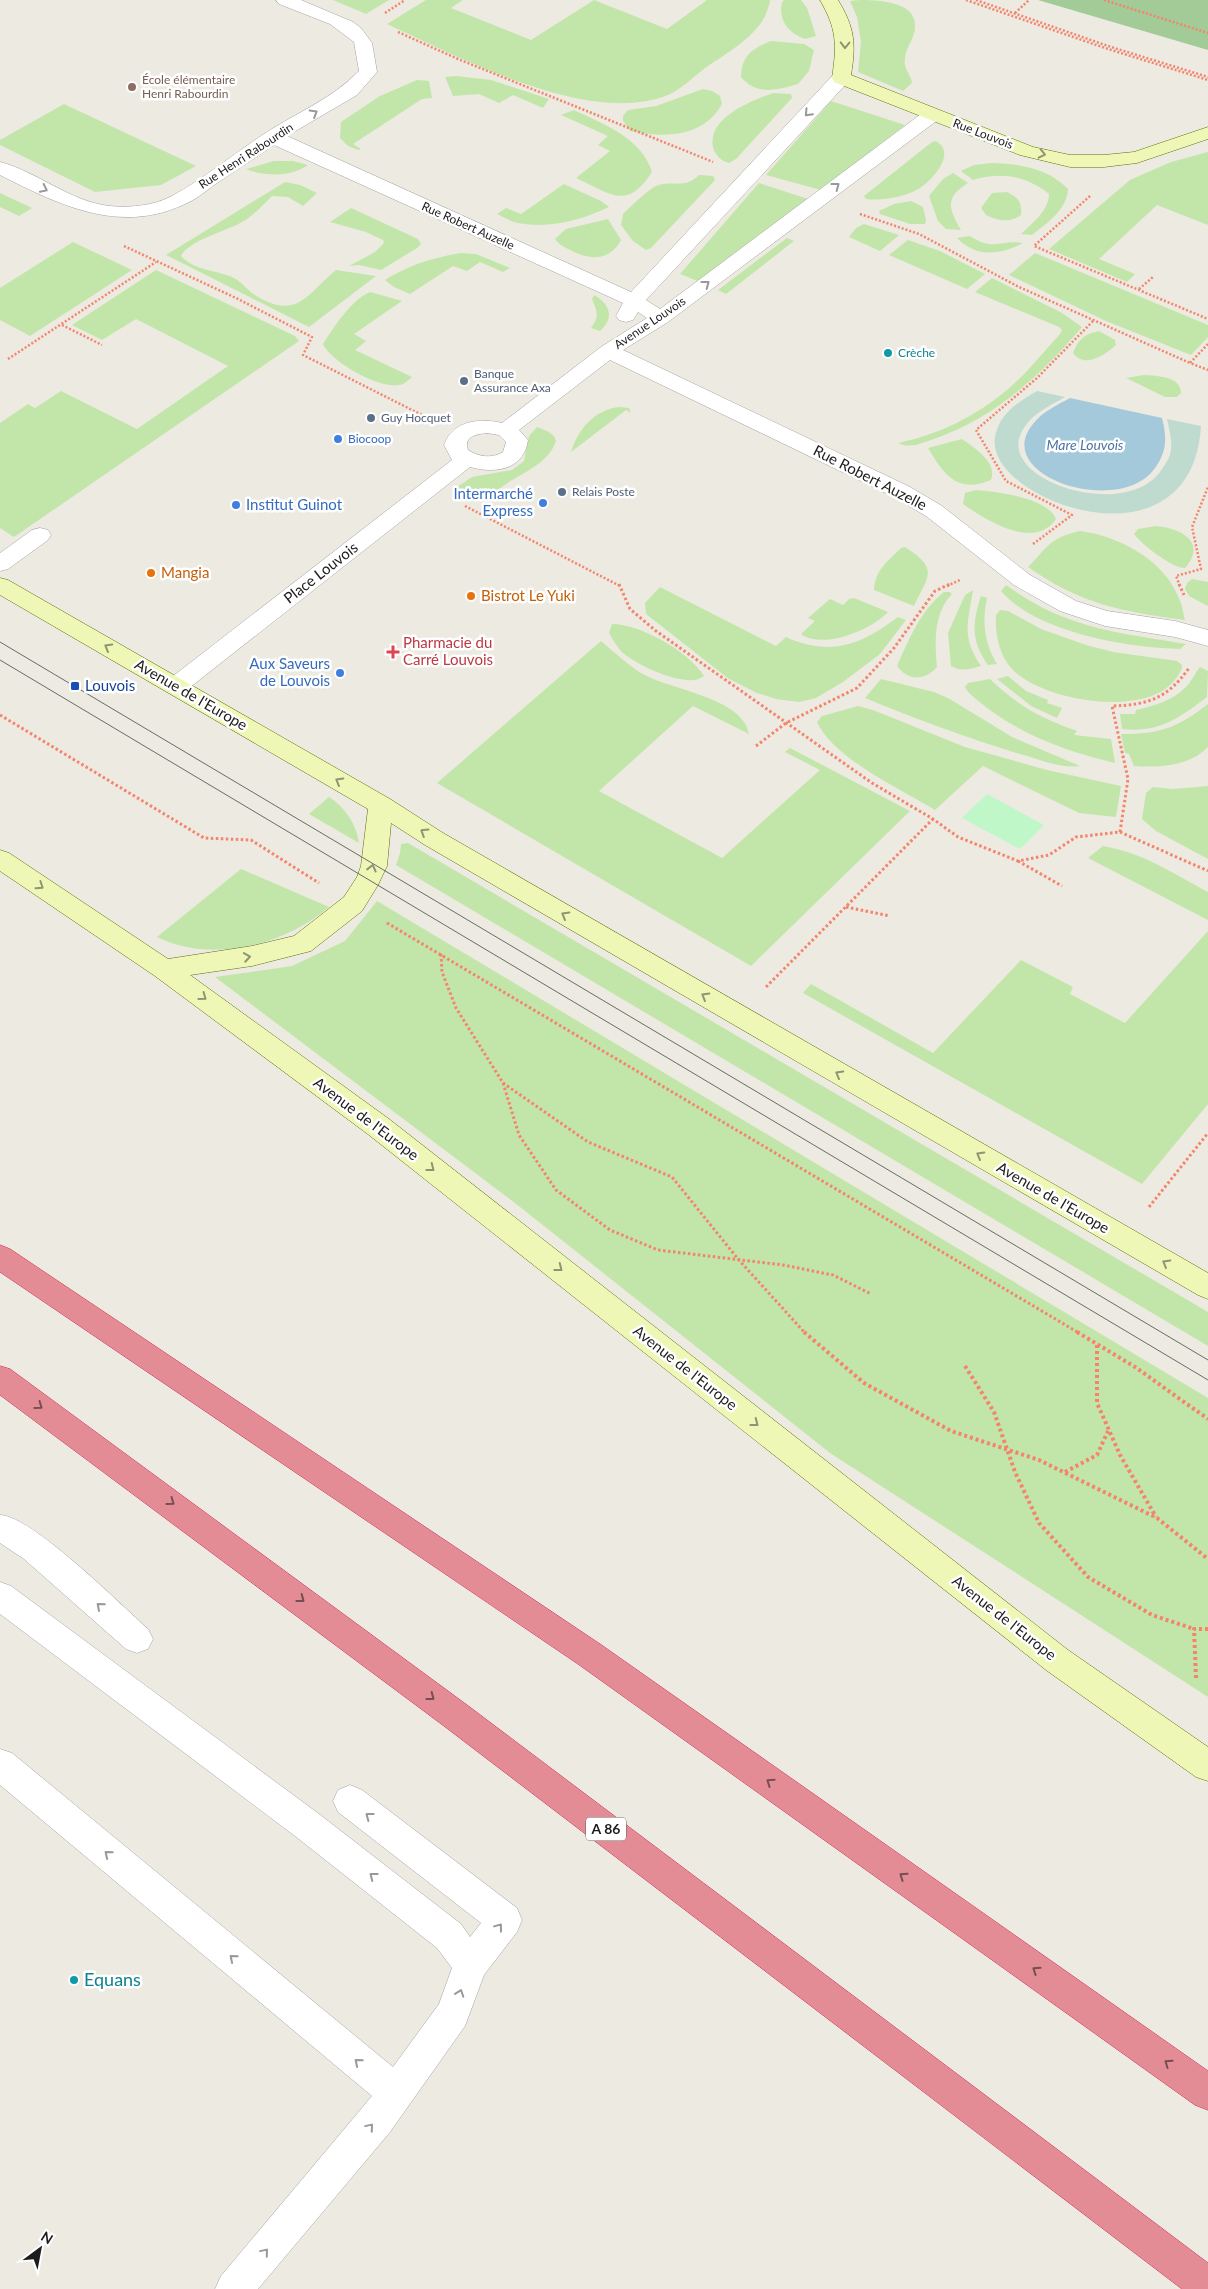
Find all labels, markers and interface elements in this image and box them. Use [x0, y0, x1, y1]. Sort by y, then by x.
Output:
one-way arrow [840, 42, 850, 49]
place label: École élémentaire Henri Rabourdin [142, 72, 235, 101]
marker: École élémentaire Henri Rabourdin [126, 81, 138, 93]
one-way arrow [805, 108, 814, 117]
one-way arrow [309, 109, 318, 119]
street label: Rue Louvois [951, 115, 1016, 152]
street label: Rue Henri Rabourdin [196, 119, 296, 192]
one-way arrow [1037, 148, 1046, 159]
one-way arrow [39, 183, 48, 193]
one-way arrow [830, 183, 840, 192]
street label: Rue Robert Auzelle [419, 198, 517, 253]
one-way arrow [700, 281, 710, 290]
street label: Avenue Louvois [611, 293, 688, 352]
place label: Crèche [898, 345, 935, 360]
marker: Crèche [882, 347, 894, 359]
place label: Banque Assurance Axa [474, 366, 551, 395]
marker: Banque Assurance Axa [458, 375, 470, 387]
place label: Guy Hocquet [381, 410, 451, 425]
marker: Guy Hocquet [365, 412, 377, 424]
place label: Biocoop [348, 431, 392, 446]
marker: Biocoop [332, 433, 344, 445]
water label: Mare Louvois [1047, 436, 1124, 453]
street label: Rue Robert Auzelle [811, 441, 930, 514]
place label: Intermarché Express [454, 484, 533, 519]
place label: Relais Poste [572, 484, 635, 499]
marker: Relais Poste [556, 486, 568, 498]
place label: Institut Guinot [246, 495, 343, 513]
marker: Intermarché Express [537, 497, 549, 509]
marker: Institut Guinot [230, 499, 242, 511]
street label: Place Louvois [280, 538, 361, 607]
place label: Mangia [161, 563, 209, 581]
marker: Mangia [145, 567, 157, 579]
place label: Bistrot Le Yuki [481, 586, 575, 604]
marker: Bistrot Le Yuki [465, 590, 477, 602]
place label: Pharmacie du Carré Louvois [403, 633, 493, 668]
one-way arrow [104, 643, 113, 653]
marker: Pharmacie du Carré Louvois [387, 646, 399, 658]
place label: Aux Saveurs de Louvois [249, 654, 330, 689]
street label: Avenue de l'Europe [132, 655, 251, 734]
marker: Aux Saveurs de Louvois [334, 667, 346, 679]
place label: Louvois [85, 676, 135, 694]
marker: Louvois [69, 680, 81, 692]
one-way arrow [335, 777, 344, 787]
one-way arrow [421, 829, 430, 839]
one-way arrow [366, 864, 377, 873]
one-way arrow [35, 880, 44, 890]
one-way arrow [561, 911, 570, 921]
one-way arrow [243, 952, 251, 963]
one-way arrow [197, 992, 206, 1000]
one-way arrow [701, 993, 710, 1003]
one-way arrow [835, 1070, 844, 1080]
street label: Avenue de l'Europe [310, 1073, 423, 1164]
one-way arrow [976, 1152, 985, 1162]
street label: Avenue de l'Europe [994, 1158, 1113, 1237]
one-way arrow [425, 1162, 434, 1170]
one-way arrow [1162, 1259, 1171, 1269]
one-way arrow [553, 1263, 562, 1271]
street label: Avenue de l'Europe [630, 1321, 741, 1413]
one-way arrow [33, 1401, 42, 1409]
one-way arrow [750, 1417, 759, 1426]
one-way arrow [165, 1496, 174, 1505]
street label: Avenue de l'Europe [949, 1571, 1060, 1663]
one-way arrow [295, 1593, 305, 1602]
one-way arrow [97, 1603, 106, 1612]
one-way arrow [425, 1691, 435, 1700]
one-way arrow [766, 1779, 776, 1788]
one-way arrow [366, 1813, 375, 1821]
road number: A 86 [586, 1818, 626, 1840]
one-way arrow [105, 1851, 114, 1860]
one-way arrow [899, 1873, 909, 1882]
one-way arrow [370, 1874, 379, 1882]
one-way arrow [494, 1924, 502, 1933]
one-way arrow [230, 1955, 239, 1964]
one-way arrow [1032, 1967, 1041, 1976]
place label: Equans [84, 1968, 141, 1990]
marker: Equans [68, 1974, 80, 1986]
one-way arrow [455, 1990, 465, 1998]
one-way arrow [355, 2058, 364, 2067]
one-way arrow [1164, 2060, 1174, 2069]
one-way arrow [364, 2124, 373, 2133]
north arrow [15, 2224, 65, 2274]
text: N [38, 2227, 56, 2248]
one-way arrow [260, 2248, 269, 2257]

